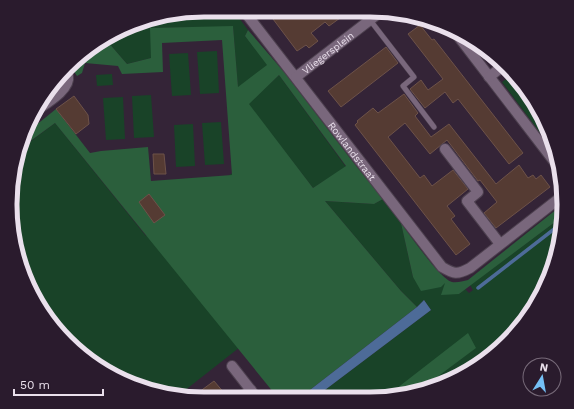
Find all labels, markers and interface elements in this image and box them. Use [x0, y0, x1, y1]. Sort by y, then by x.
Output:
street label: Vliegersplein [300, 30, 356, 76]
street label: Rowlandstraat [326, 120, 378, 183]
north arrow [522, 357, 562, 397]
text: N [539, 361, 549, 375]
scale bar [14, 371, 103, 397]
text: 50 m [20, 378, 50, 392]

